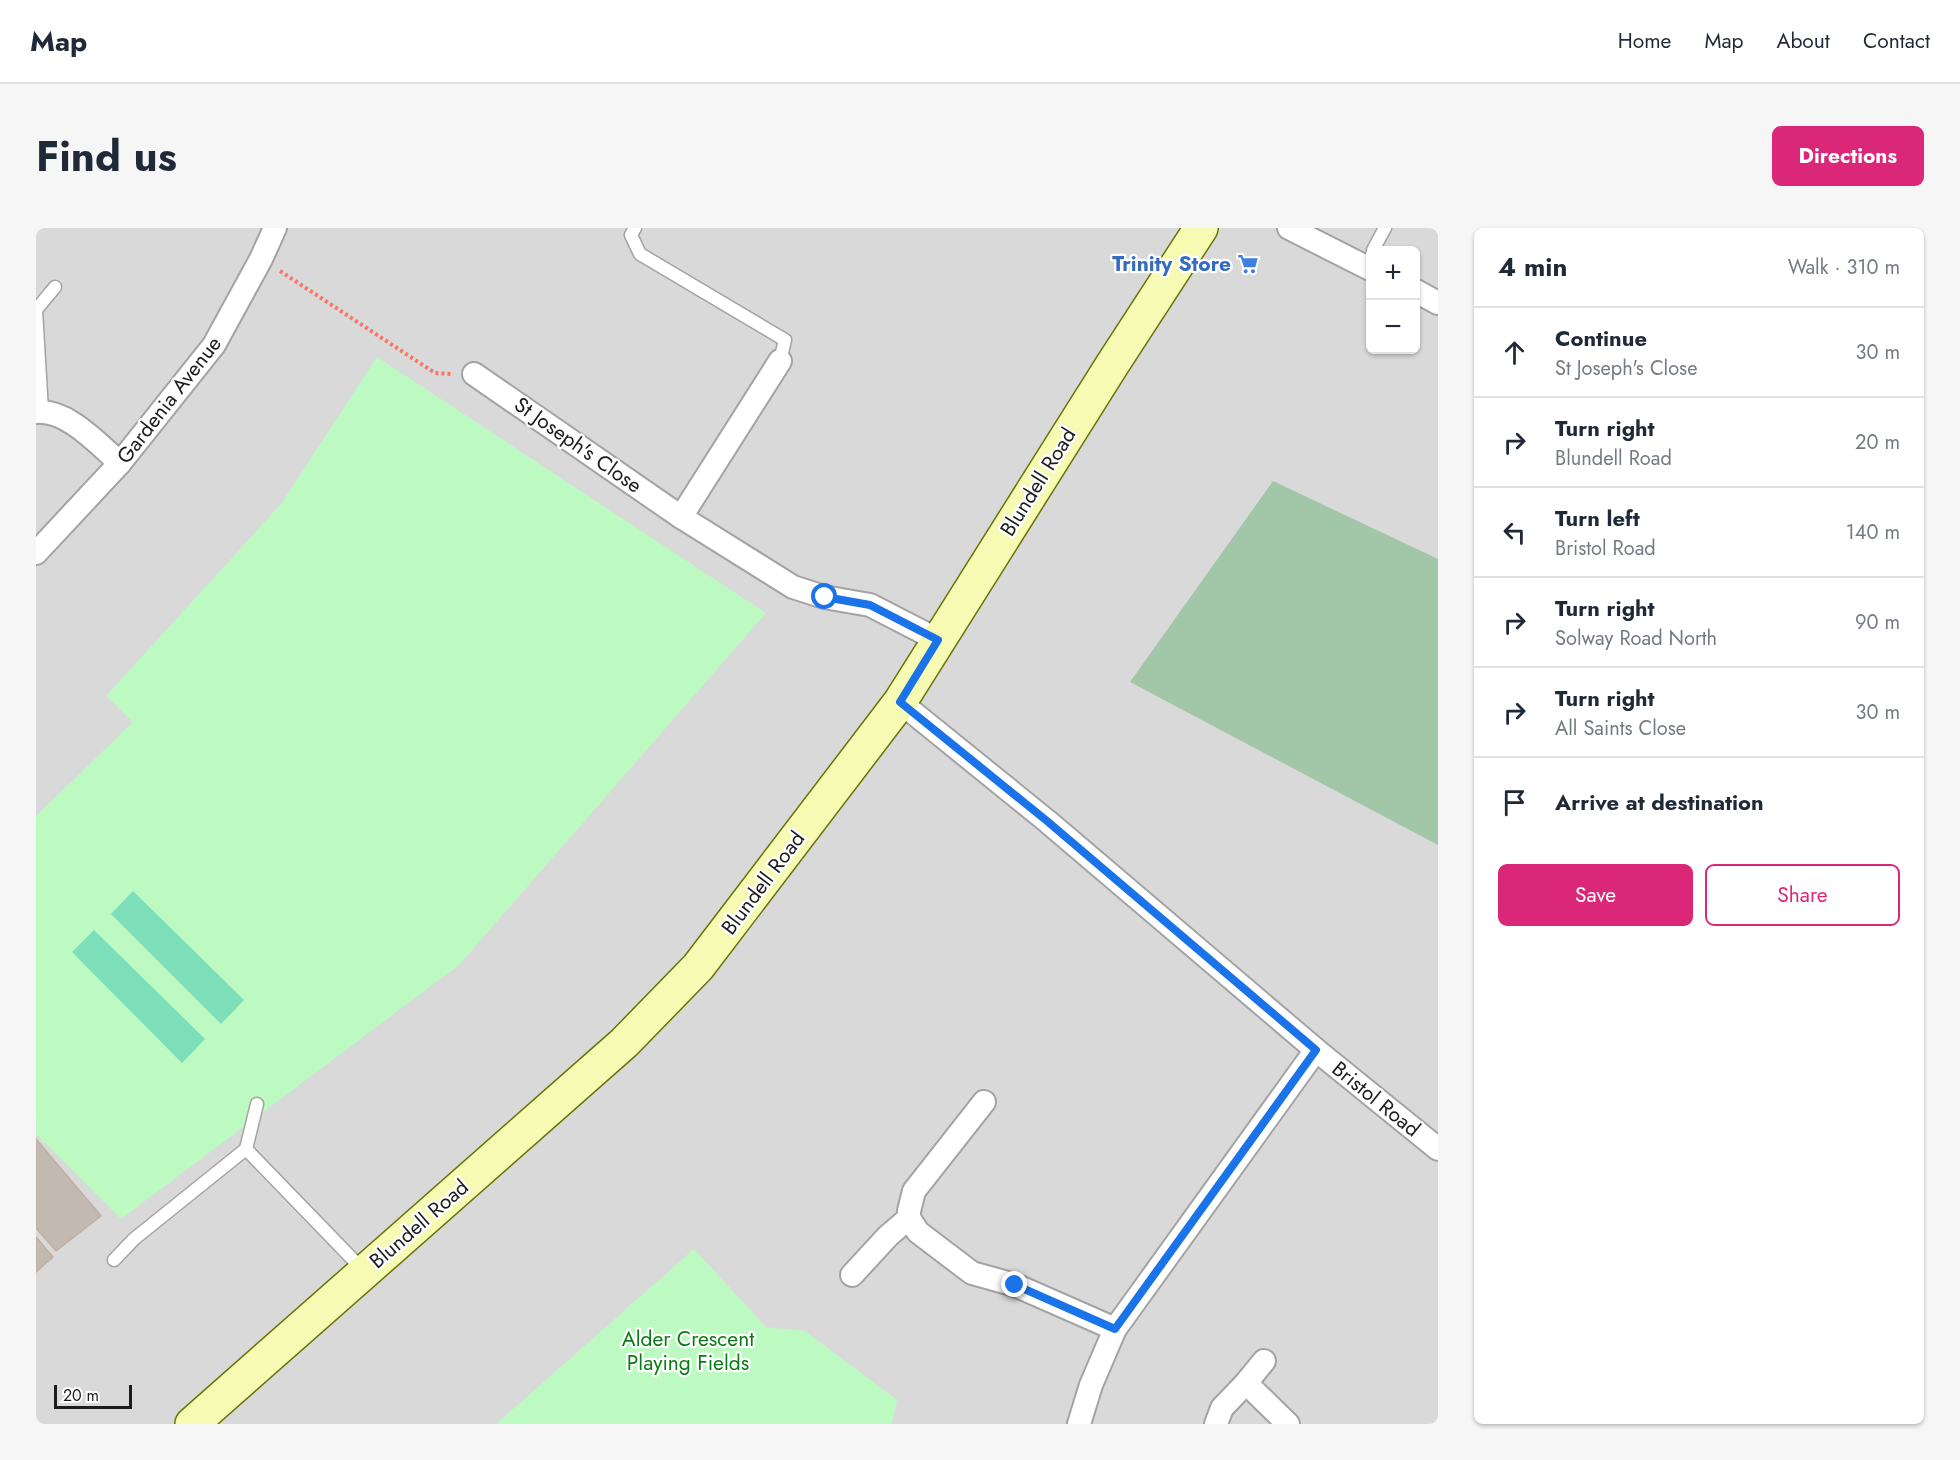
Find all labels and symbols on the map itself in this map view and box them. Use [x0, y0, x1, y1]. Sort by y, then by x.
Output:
place label: Trinity Store [1112, 249, 1231, 279]
supermarket icon: Trinity Store [1236, 252, 1260, 276]
street label: Gardenia Avenue [110, 330, 229, 470]
street label: St Joseph's Close [508, 390, 648, 500]
street label: Blundell Road [993, 422, 1083, 542]
route start [811, 583, 837, 609]
street label: Blundell Road [714, 825, 812, 941]
street label: Bristol Road [1325, 1054, 1427, 1144]
street label: Blundell Road [363, 1172, 475, 1276]
route end [1001, 1271, 1027, 1297]
park label: Alder Crescent Playing Fields [622, 1324, 754, 1378]
scale bar [54, 1382, 132, 1410]

